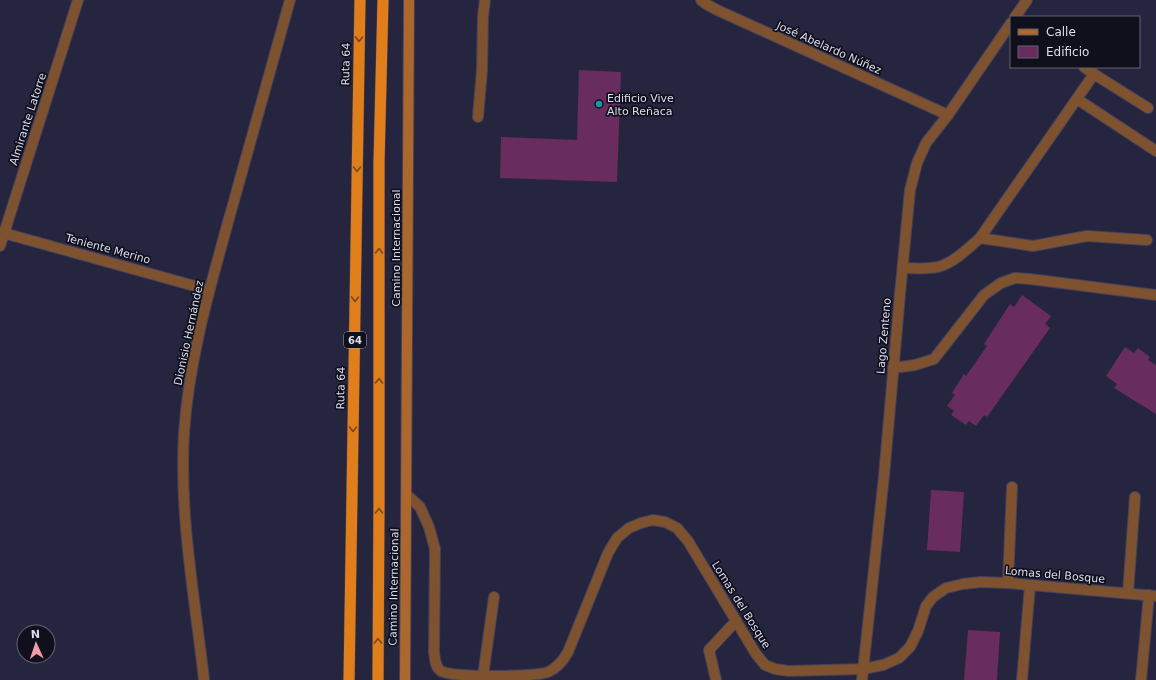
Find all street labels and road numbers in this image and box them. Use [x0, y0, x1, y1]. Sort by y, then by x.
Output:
street label: José Abelardo Núñez [774, 19, 884, 77]
street label: Ruta 64 [339, 43, 353, 85]
street label: Almirante Latorre [7, 71, 49, 167]
street label: Camino Internacional [390, 189, 403, 307]
street label: Teniente Merino [63, 231, 152, 267]
street label: Dionisio Hernández [172, 279, 207, 387]
street label: Lago Zenteno [874, 297, 894, 374]
road number: 64 [344, 332, 366, 348]
street label: Ruta 64 [334, 367, 348, 409]
street label: Camino Internacional [386, 528, 402, 646]
street label: Lomas del Bosque [709, 559, 773, 651]
street label: Lomas del Bosque [1004, 564, 1106, 586]

